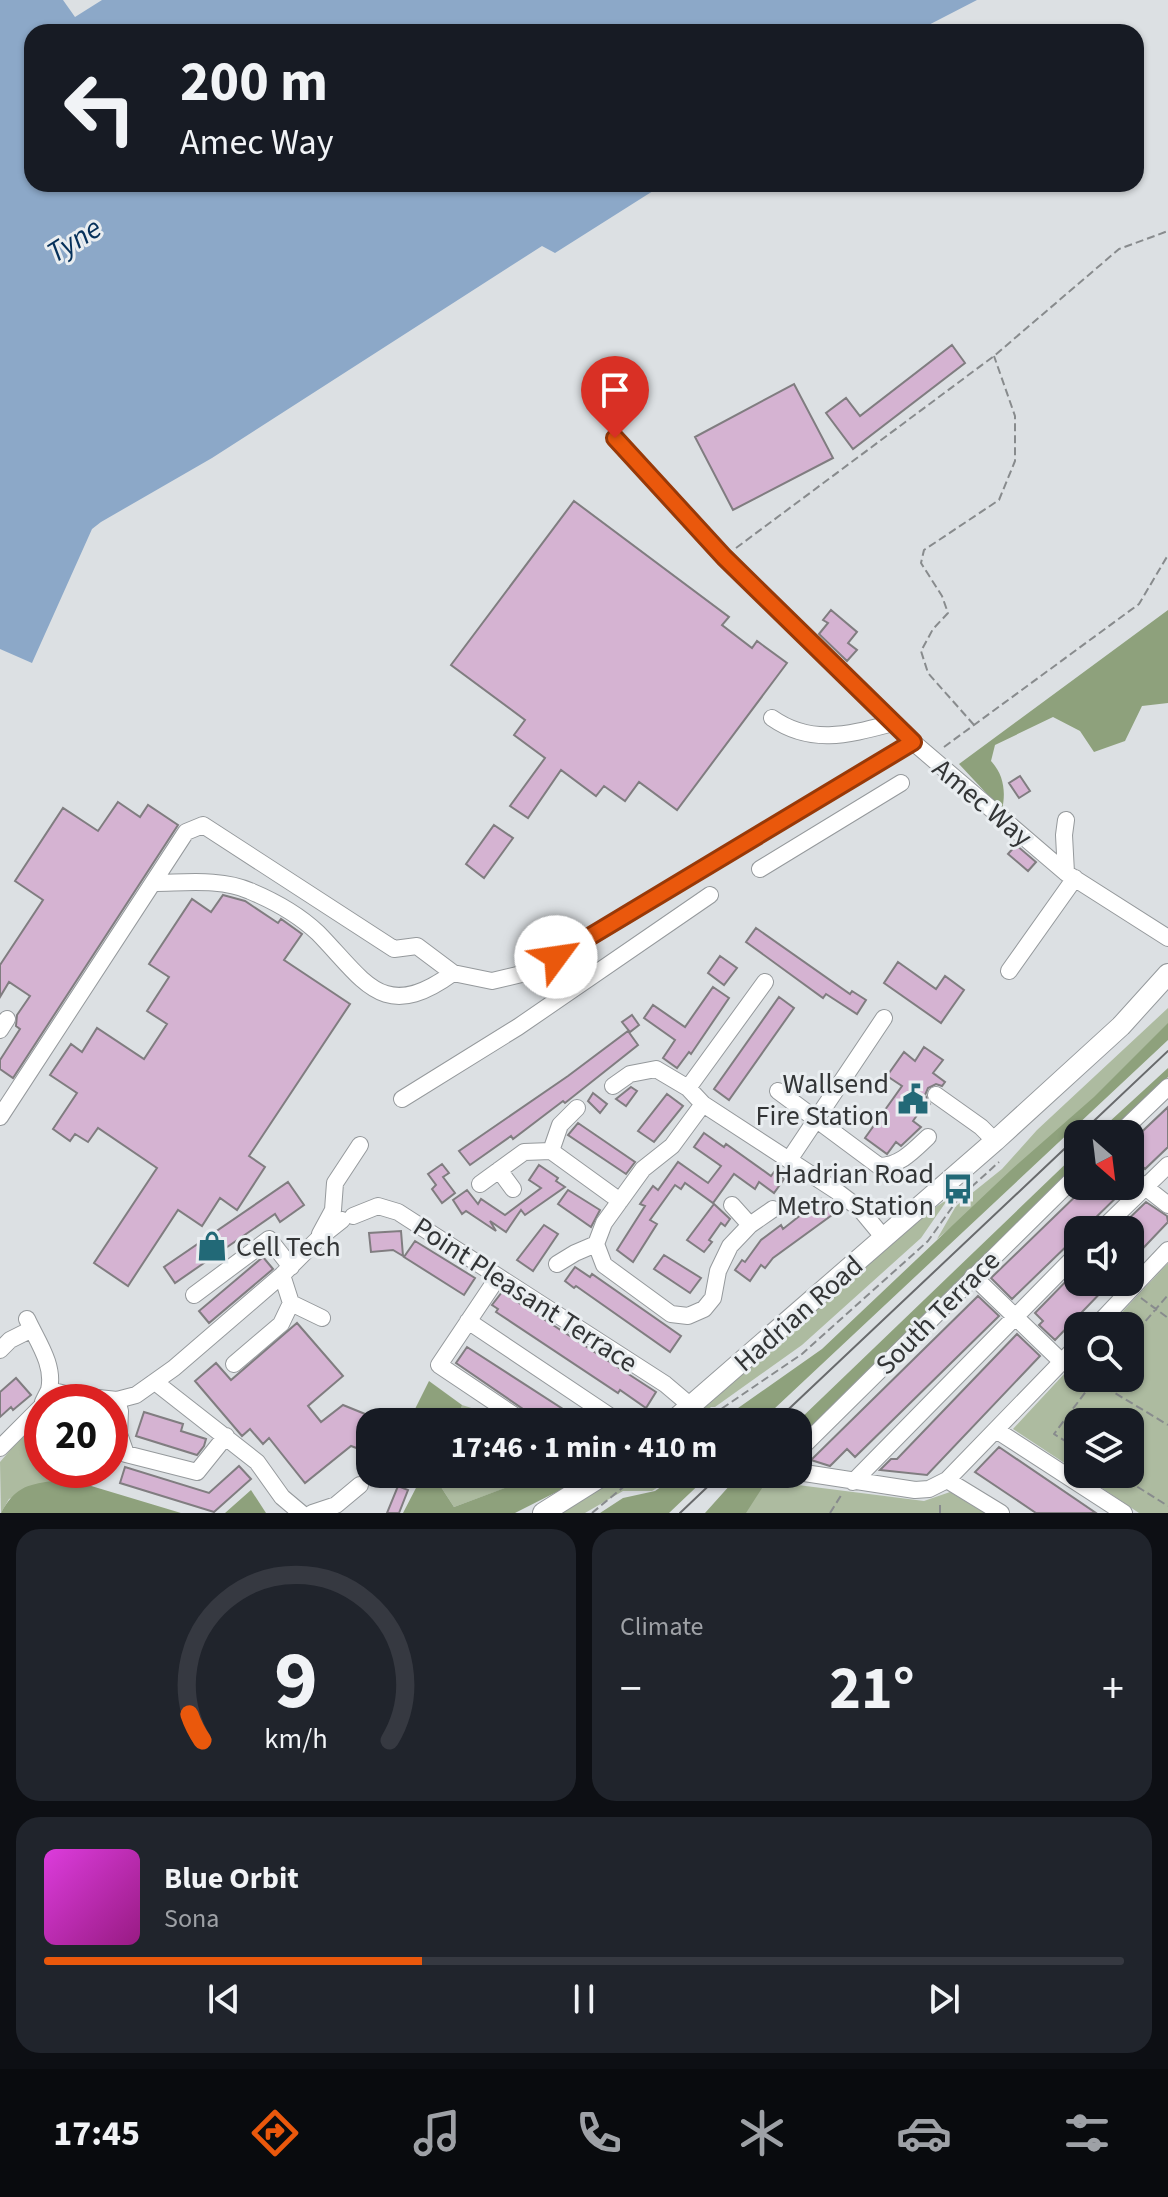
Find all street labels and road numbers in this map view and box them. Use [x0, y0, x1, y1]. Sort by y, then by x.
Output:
street label: Amec Way [924, 749, 1041, 856]
street label: Point Pleasant Terrace [405, 1207, 646, 1383]
street label: South Terrace [866, 1241, 1009, 1384]
street label: Hadrian Road [725, 1246, 872, 1381]

